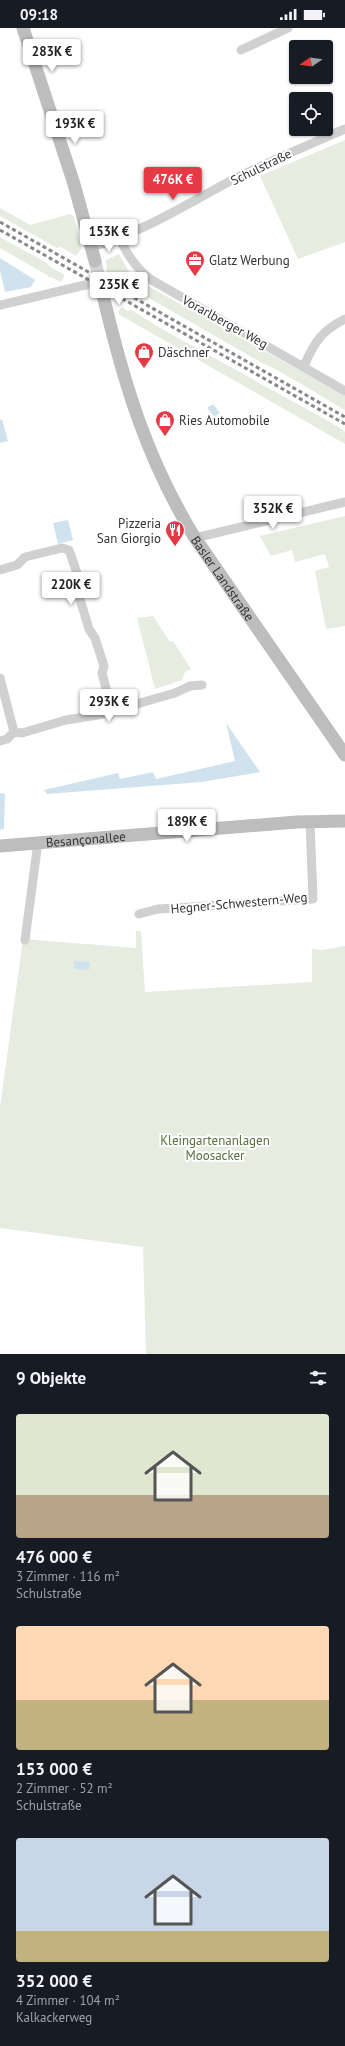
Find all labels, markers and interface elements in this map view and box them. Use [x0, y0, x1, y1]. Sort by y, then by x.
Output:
text: 09:18 [20, 5, 58, 24]
pin: 283K € [19, 39, 85, 73]
north arrow [289, 40, 333, 84]
map controls [289, 40, 333, 136]
text: 283K € [32, 43, 72, 60]
button: locate [289, 92, 333, 136]
pin: 193K € [42, 111, 108, 145]
text: 193K € [55, 115, 95, 132]
street label: Schulstraße [228, 145, 294, 189]
pin: 476K € [140, 167, 206, 201]
text: 476K € [153, 171, 193, 188]
pin: 153K € [76, 219, 142, 253]
text: 153K € [89, 223, 129, 240]
office icon: Glatz Werbung [184, 249, 206, 277]
place label: Glatz Werbung [209, 252, 290, 269]
pin: 235K € [86, 272, 152, 306]
text: 235K € [99, 276, 139, 293]
street label: Vorarlberger Weg [178, 291, 271, 353]
shop icon: Däschner [133, 341, 155, 369]
place label: Däschner [158, 344, 210, 361]
shop icon: Ries Automobile [154, 409, 176, 437]
place label: Ries Automobile [179, 412, 270, 429]
pin: 352K € [240, 496, 306, 530]
text: 352K € [253, 500, 293, 517]
place label: Pizzeria San Giorgio [97, 515, 161, 547]
restaurant icon: Pizzeria San Giorgio [164, 519, 186, 547]
street label: Basler Landstraße [187, 532, 258, 624]
pin: 220K € [38, 572, 104, 606]
text: 220K € [51, 576, 91, 593]
pin: 293K € [76, 689, 142, 723]
text: 293K € [89, 693, 129, 710]
pin: 189K € [154, 809, 220, 843]
text: 189K € [167, 813, 207, 830]
street label: Besançonallee [45, 827, 126, 851]
street label: Hegner-Schwestern-Weg [170, 889, 308, 917]
park label: Kleingartenanlagen Moosacker [160, 1132, 270, 1164]
text: 9 Objekte [16, 1367, 86, 1389]
icon: filters [307, 1367, 329, 1389]
icon: home [137, 1440, 209, 1512]
text: 476 000 € [16, 1546, 92, 1568]
text: 3 Zimmer · 116 m² [16, 1568, 120, 1585]
text: Schulstraße [16, 1585, 82, 1602]
icon: home [137, 1652, 209, 1724]
text: 153 000 € [16, 1758, 92, 1780]
text: 2 Zimmer · 52 m² [16, 1780, 113, 1797]
text: Schulstraße [16, 1797, 82, 1814]
icon: home [137, 1864, 209, 1936]
text: 352 000 € [16, 1970, 92, 1992]
text: 4 Zimmer · 104 m² [16, 1992, 120, 2009]
text: Kalkackerweg [16, 2009, 92, 2026]

